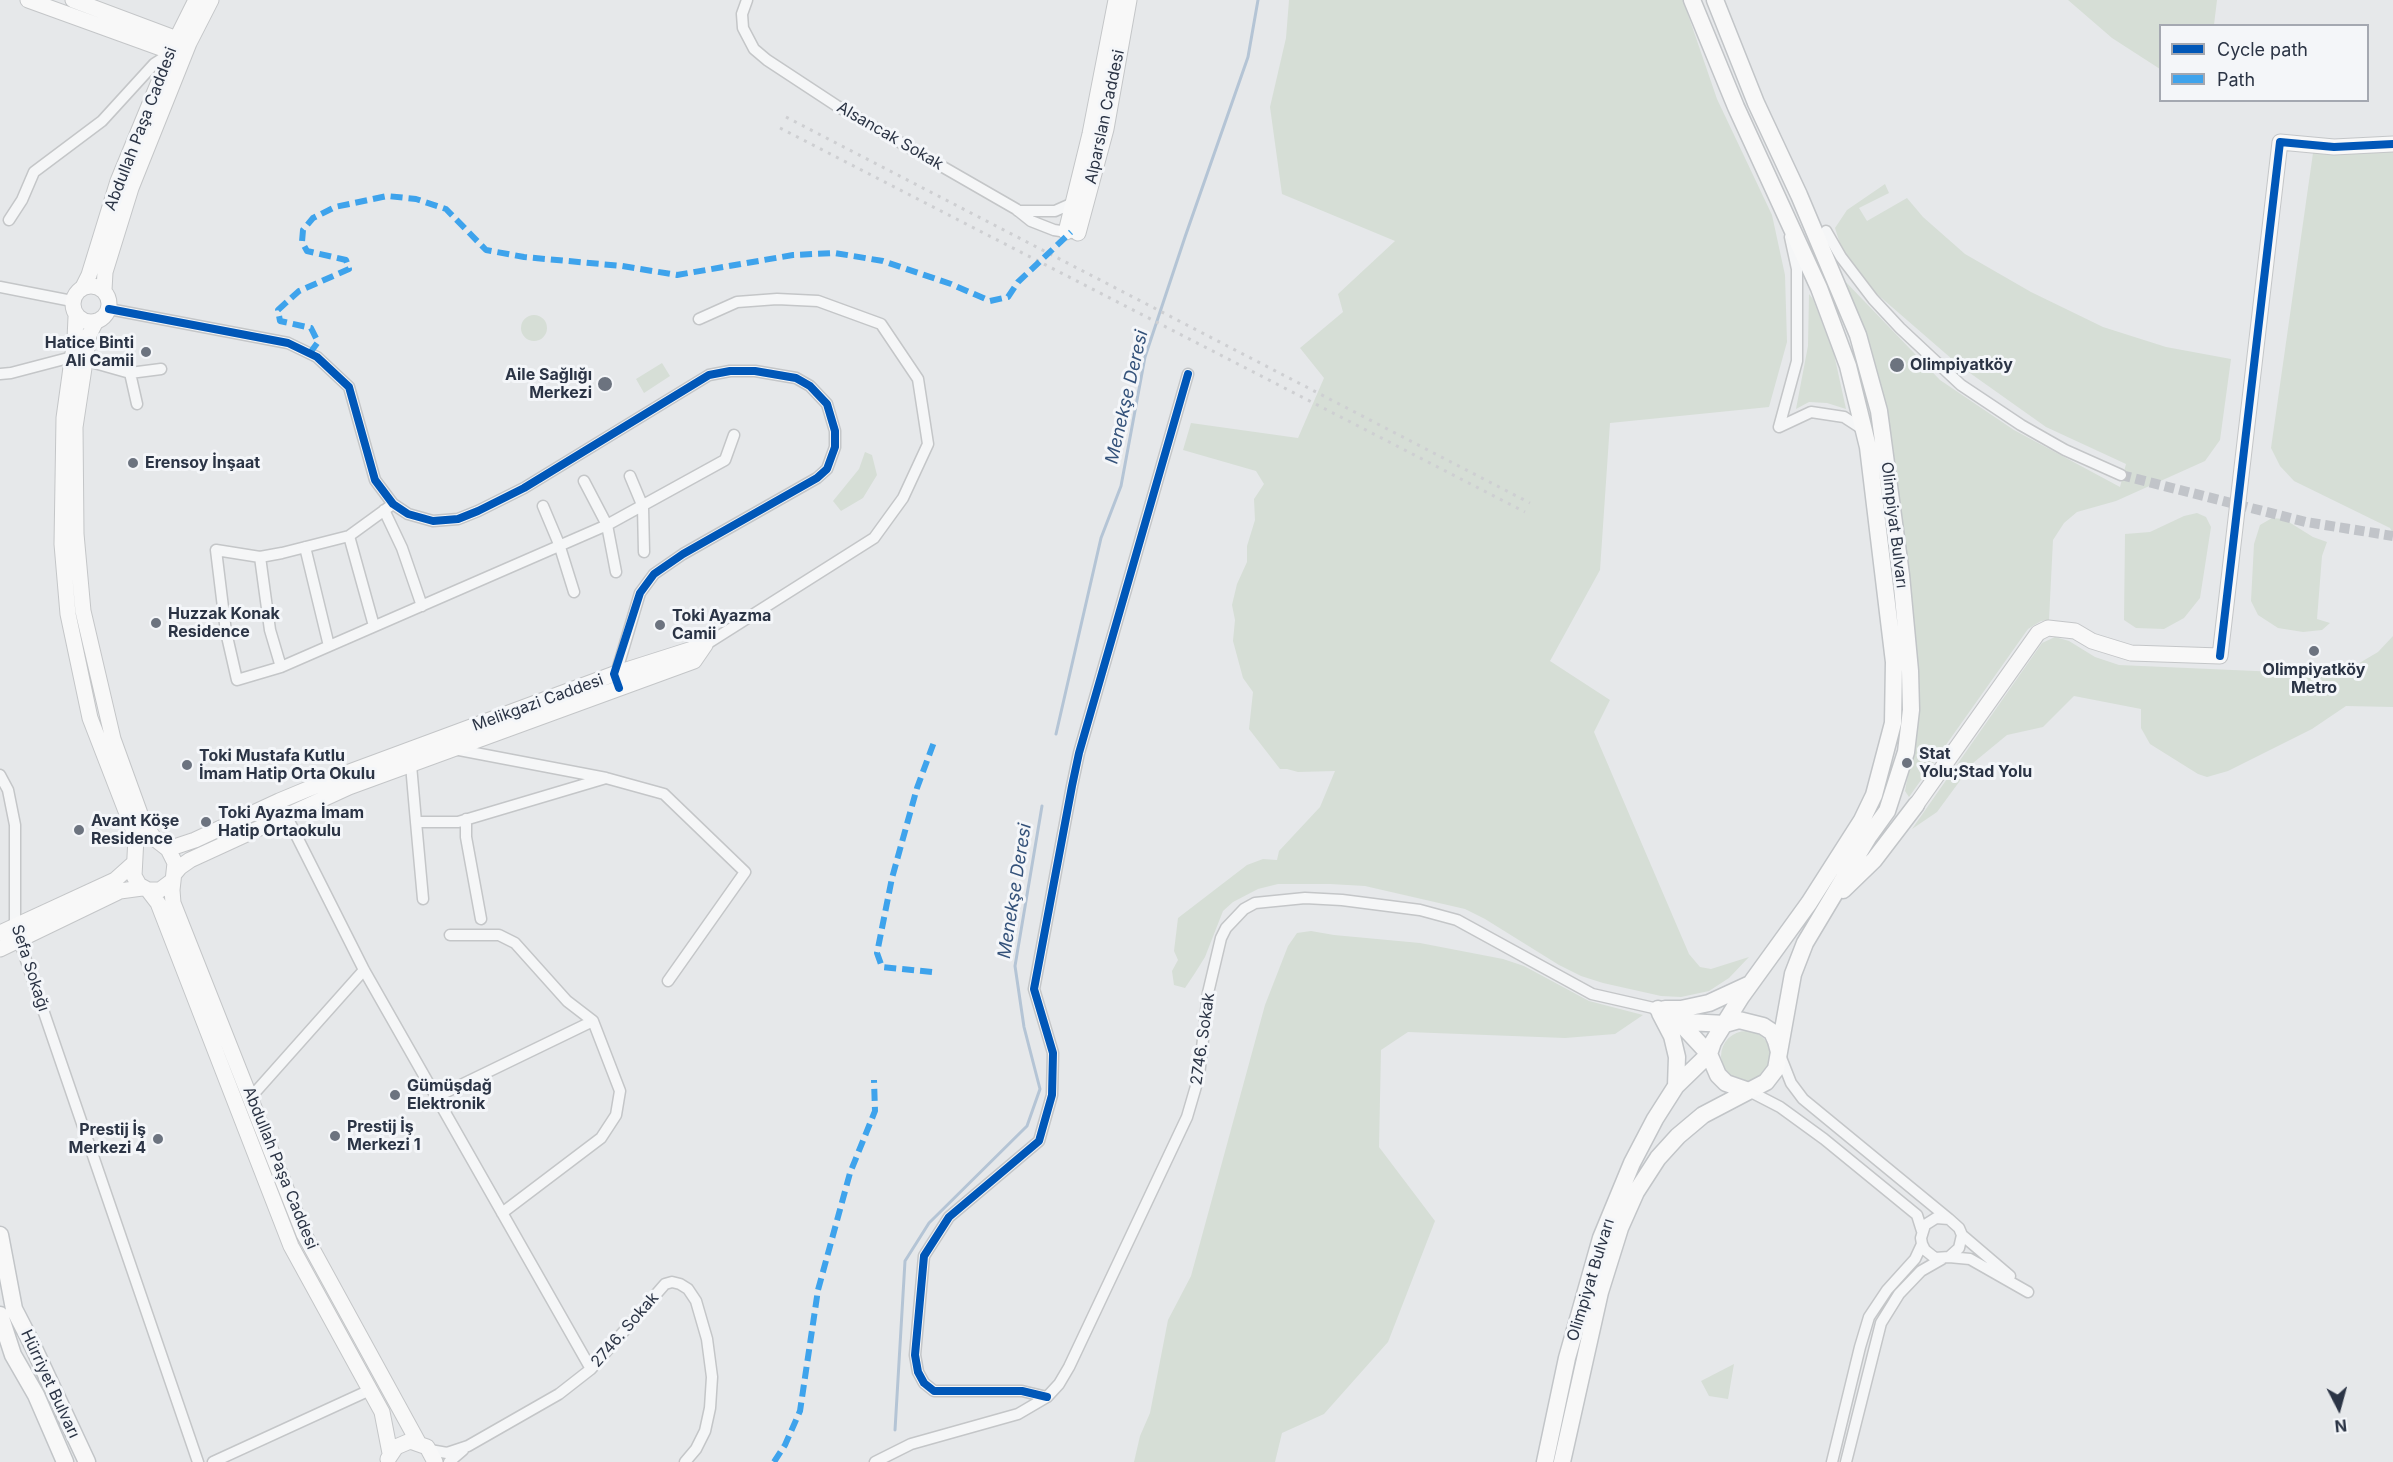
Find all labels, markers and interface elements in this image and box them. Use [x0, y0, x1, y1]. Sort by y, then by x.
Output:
legend [2159, 24, 2369, 102]
text: Cycle path [2217, 39, 2308, 60]
street label: Abdullah Paşa Caddesi [101, 44, 181, 214]
street label: Alparslan Caddesi [1081, 48, 1129, 186]
text: Path [2217, 69, 2255, 90]
street label: Alsancak Sokak [833, 98, 947, 174]
water label: Menekşe Deresi [1101, 328, 1153, 466]
place label: Hatice Binti Ali Camii [45, 333, 134, 371]
marker: Hatice Binti Ali Camii [139, 345, 153, 359]
place label: Olimpiyatköy [1910, 355, 2013, 375]
marker: Olimpiyatköy [1888, 356, 1906, 374]
place label: Aile Sağlığı Merkezi [505, 365, 592, 403]
marker: Aile Sağlığı Merkezi [596, 375, 614, 393]
place label: Erensoy İnşaat [145, 453, 260, 473]
marker: Erensoy İnşaat [126, 456, 140, 470]
street label: Olimpiyat Bulvarı [1877, 461, 1911, 589]
place label: Huzzak Konak Residence [168, 604, 280, 642]
place label: Toki Ayazma Camii [672, 606, 771, 644]
marker: Huzzak Konak Residence [149, 616, 163, 630]
marker: Toki Ayazma Camii [653, 618, 667, 632]
marker: Olimpiyatköy Metro [2307, 644, 2321, 658]
place label: Olimpiyatköy Metro [2263, 660, 2365, 698]
street label: Melikgazi Caddesi [470, 670, 606, 736]
place label: Stat Yolu;Stad Yolu [1919, 744, 2032, 782]
place label: Toki Mustafa Kutlu İmam Hatip Orta Okulu [199, 746, 375, 784]
marker: Stat Yolu;Stad Yolu [1900, 756, 1914, 770]
marker: Toki Mustafa Kutlu İmam Hatip Orta Okulu [180, 758, 194, 772]
place label: Toki Ayazma İmam Hatip Ortaokulu [218, 803, 364, 841]
place label: Avant Köşe Residence [91, 811, 179, 849]
marker: Toki Ayazma İmam Hatip Ortaokulu [199, 815, 213, 829]
water label: Menekşe Deresi [994, 822, 1036, 960]
marker: Avant Köşe Residence [72, 823, 86, 837]
street label: Sefa Sokağı [7, 922, 53, 1014]
street label: 2746. Sokak [1187, 992, 1219, 1086]
place label: Gümüşdağ Elektronik [407, 1076, 492, 1114]
street label: Abdullah Paşa Caddesi [239, 1084, 321, 1252]
marker: Gümüşdağ Elektronik [388, 1088, 402, 1102]
place label: Prestij İş Merkezi 1 [347, 1117, 421, 1155]
place label: Prestij İş Merkezi 4 [69, 1120, 146, 1158]
marker: Prestij İş Merkezi 1 [328, 1129, 342, 1143]
marker: Prestij İş Merkezi 4 [151, 1132, 165, 1146]
street label: Olimpiyat Bulvarı [1563, 1216, 1619, 1344]
street label: 2746. Sokak [587, 1289, 663, 1371]
street label: Hürriyet Bulvarı [16, 1327, 84, 1441]
north arrow [2309, 1378, 2369, 1438]
text: N [2334, 1415, 2348, 1436]

